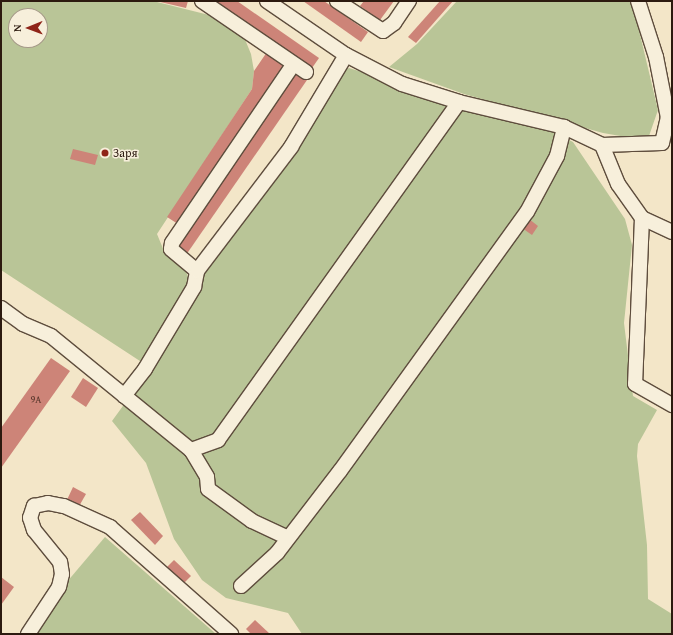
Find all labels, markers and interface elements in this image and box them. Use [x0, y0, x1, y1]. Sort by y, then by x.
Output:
north arrow [8, 8, 48, 48]
text: N [9, 24, 25, 32]
place label: Заря [113, 146, 137, 160]
marker: Заря [100, 148, 110, 158]
house number: 9А [31, 394, 41, 406]

